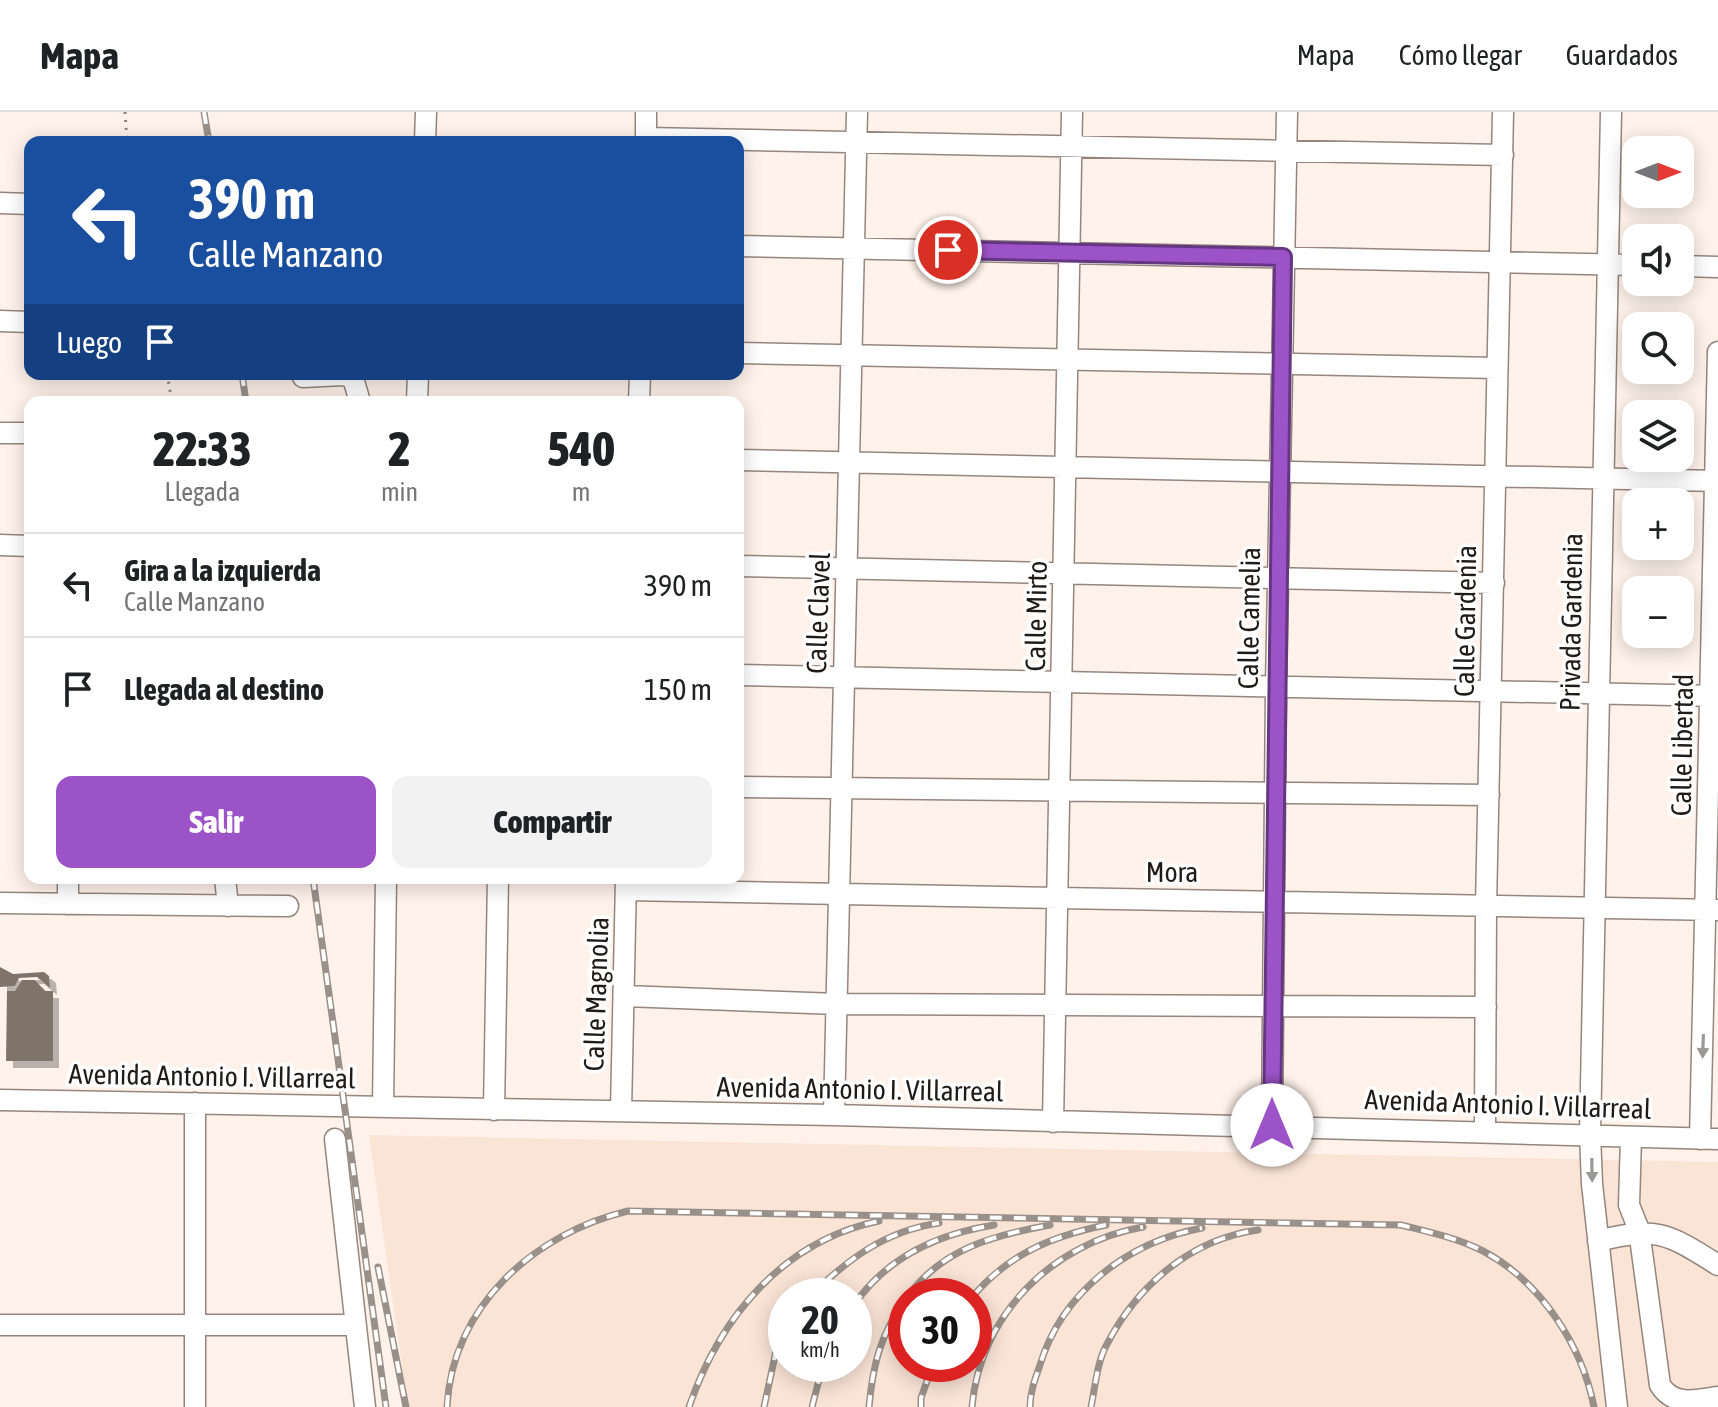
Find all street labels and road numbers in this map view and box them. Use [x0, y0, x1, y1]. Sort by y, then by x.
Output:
street label: Privada Gardenia [1553, 533, 1589, 711]
street label: Calle Gardenia [1448, 545, 1482, 697]
street label: Calle Camelia [1232, 547, 1266, 689]
street label: Calle Clavel [800, 551, 836, 674]
street label: Calle Mirto [1019, 560, 1053, 672]
street label: Calle Libertad [1665, 674, 1699, 816]
street label: Mora [1146, 856, 1198, 888]
street label: Calle Magnolia [577, 916, 615, 1072]
street label: Avenida Antonio I. Villarreal [68, 1058, 356, 1095]
street label: Avenida Antonio I. Villarreal [716, 1071, 1004, 1108]
street label: Avenida Antonio I. Villarreal [1364, 1083, 1652, 1125]

